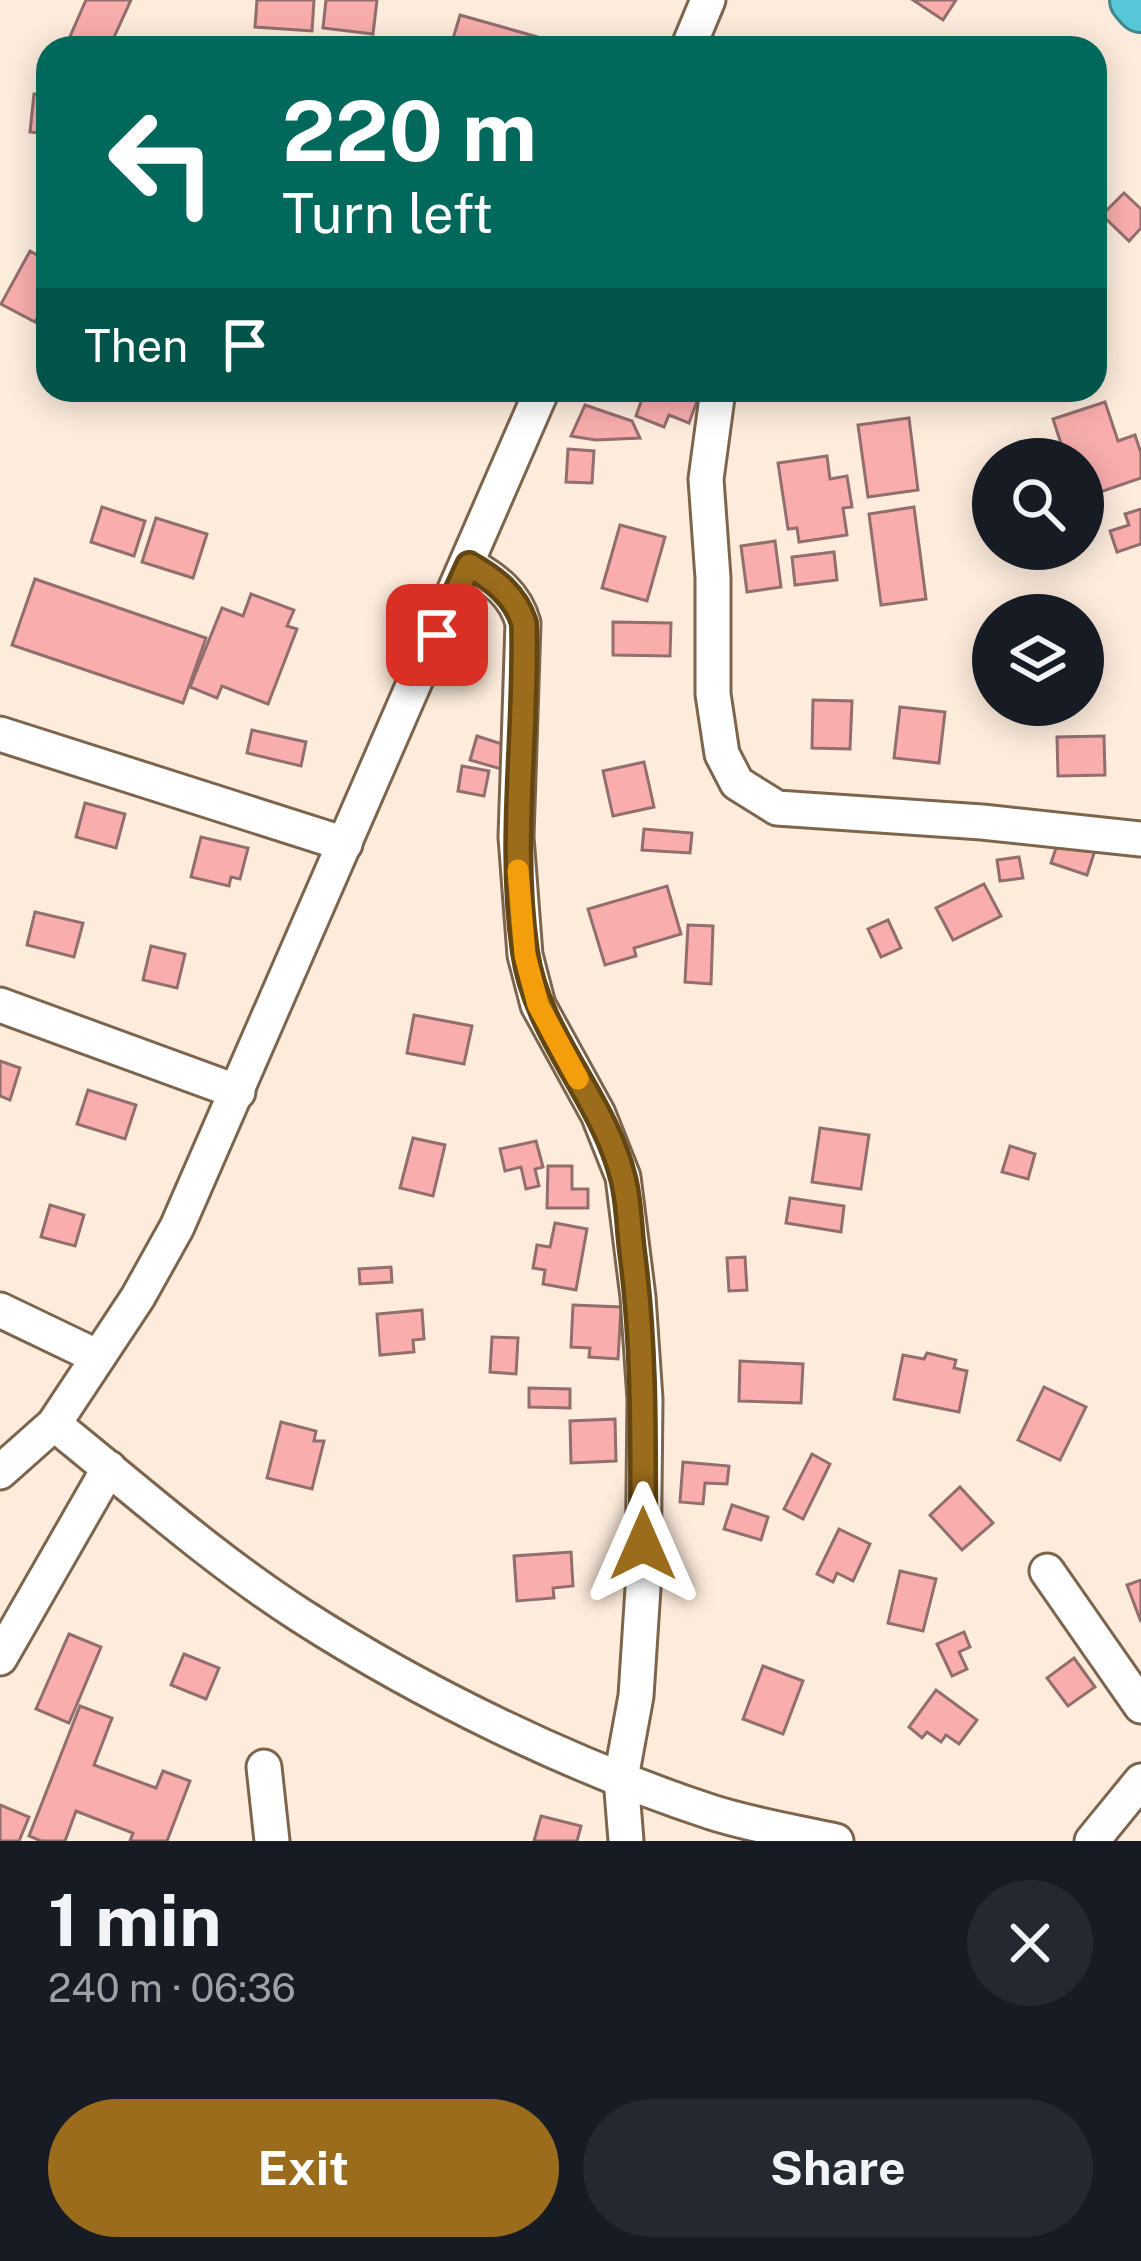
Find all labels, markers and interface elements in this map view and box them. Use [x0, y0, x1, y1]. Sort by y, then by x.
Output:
text: 220 m [282, 81, 537, 180]
icon: left [84, 84, 240, 240]
text: Turn left [282, 182, 493, 245]
icon: arrive [212, 312, 278, 378]
text: Then [84, 319, 188, 372]
map controls [972, 438, 1104, 726]
button: search [972, 438, 1104, 570]
pin [386, 584, 488, 686]
button: layers [972, 594, 1104, 726]
icon: arrive [404, 602, 470, 668]
position arrow [580, 1481, 706, 1607]
text: 1 min [48, 1878, 222, 1962]
button: close [967, 1880, 1093, 2006]
text: 240 m · 06:36 [48, 1965, 296, 2011]
button: Exit [48, 2099, 559, 2237]
button: Share [583, 2099, 1093, 2237]

